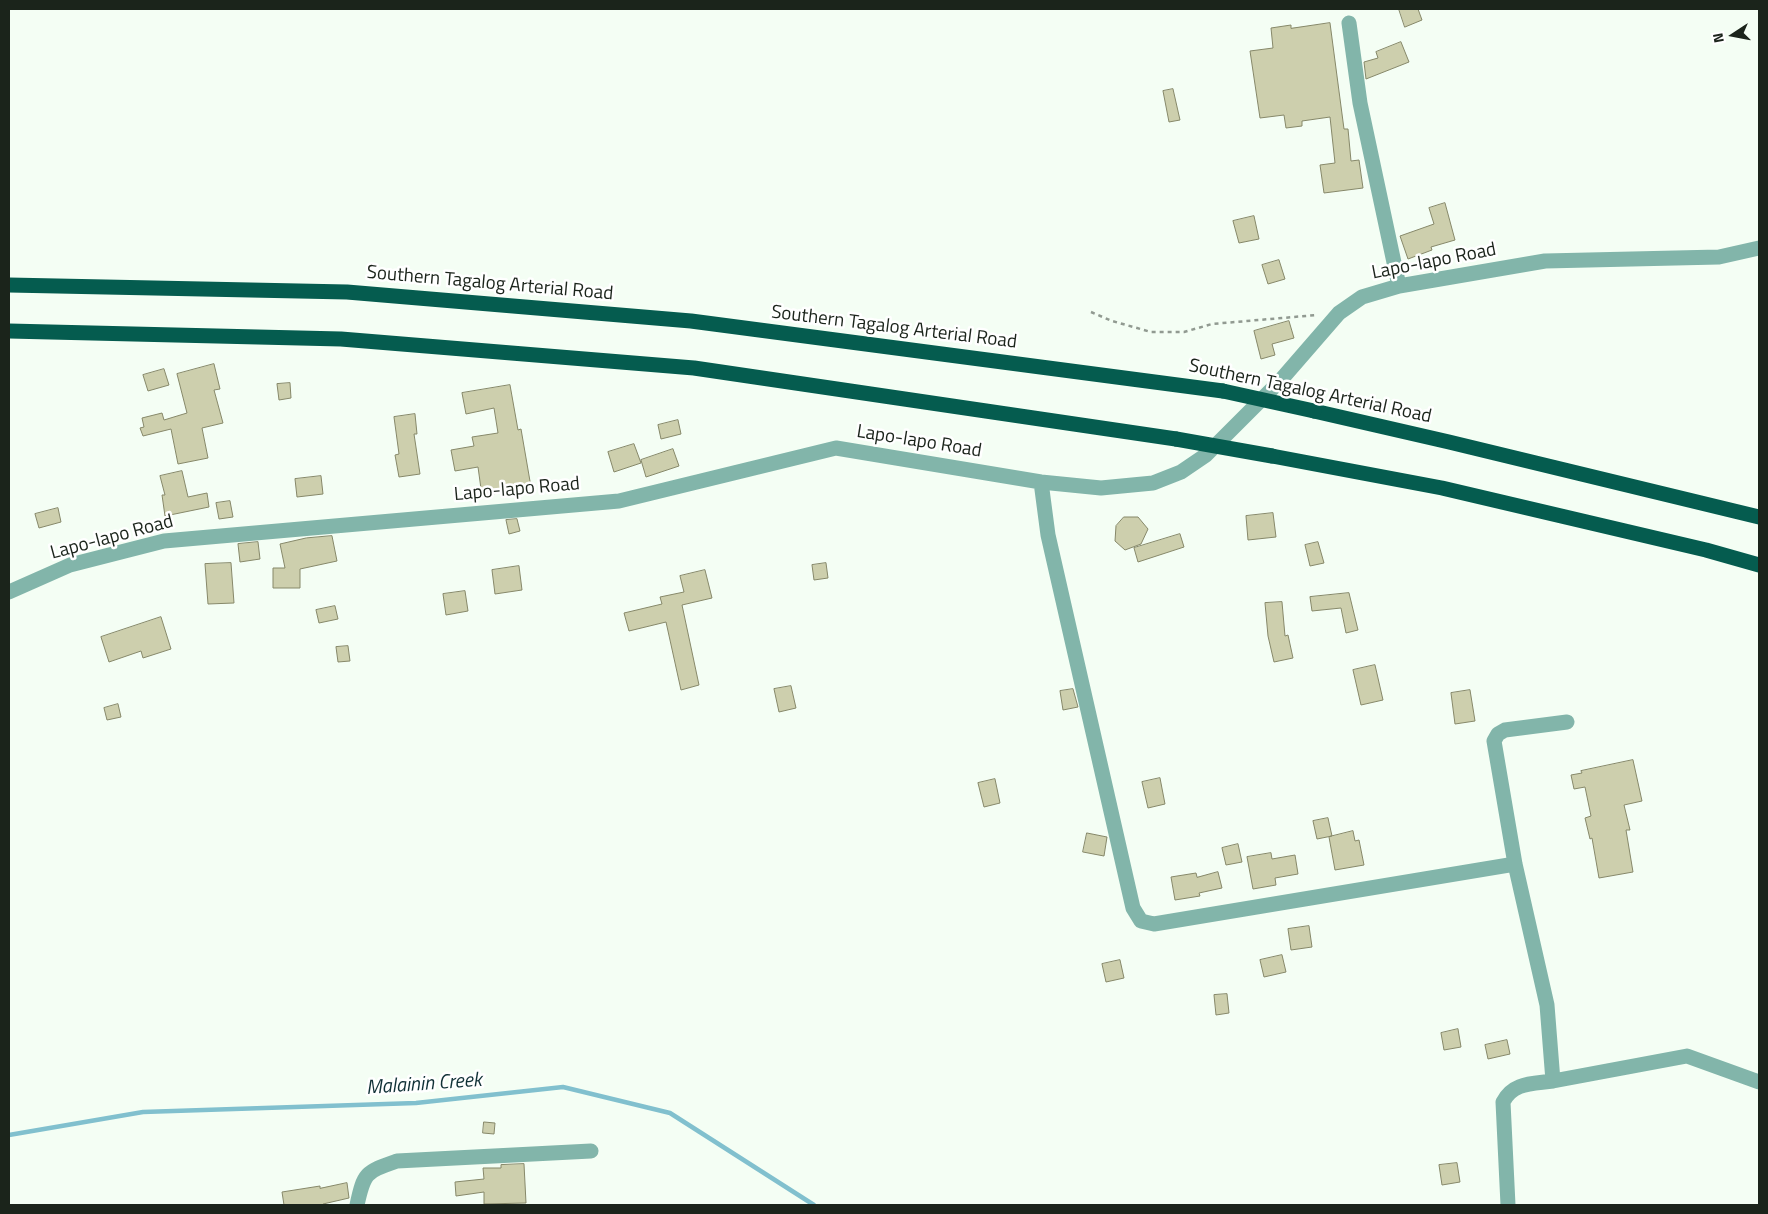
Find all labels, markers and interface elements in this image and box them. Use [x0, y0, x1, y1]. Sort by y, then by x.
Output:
north arrow [1708, 10, 1758, 60]
text: N [1707, 31, 1729, 45]
street label: Lapo-lapo Road [1370, 239, 1498, 285]
street label: Southern Tagalog Arterial Road [366, 262, 614, 306]
street label: Southern Tagalog Arterial Road [770, 302, 1018, 354]
street label: Southern Tagalog Arterial Road [1187, 355, 1433, 429]
street label: Lapo-lapo Road [855, 421, 983, 463]
street label: Lapo-lapo Road [453, 473, 581, 507]
street label: Lapo-lapo Road [48, 511, 176, 565]
water label: Malainin Creek [365, 1069, 483, 1101]

